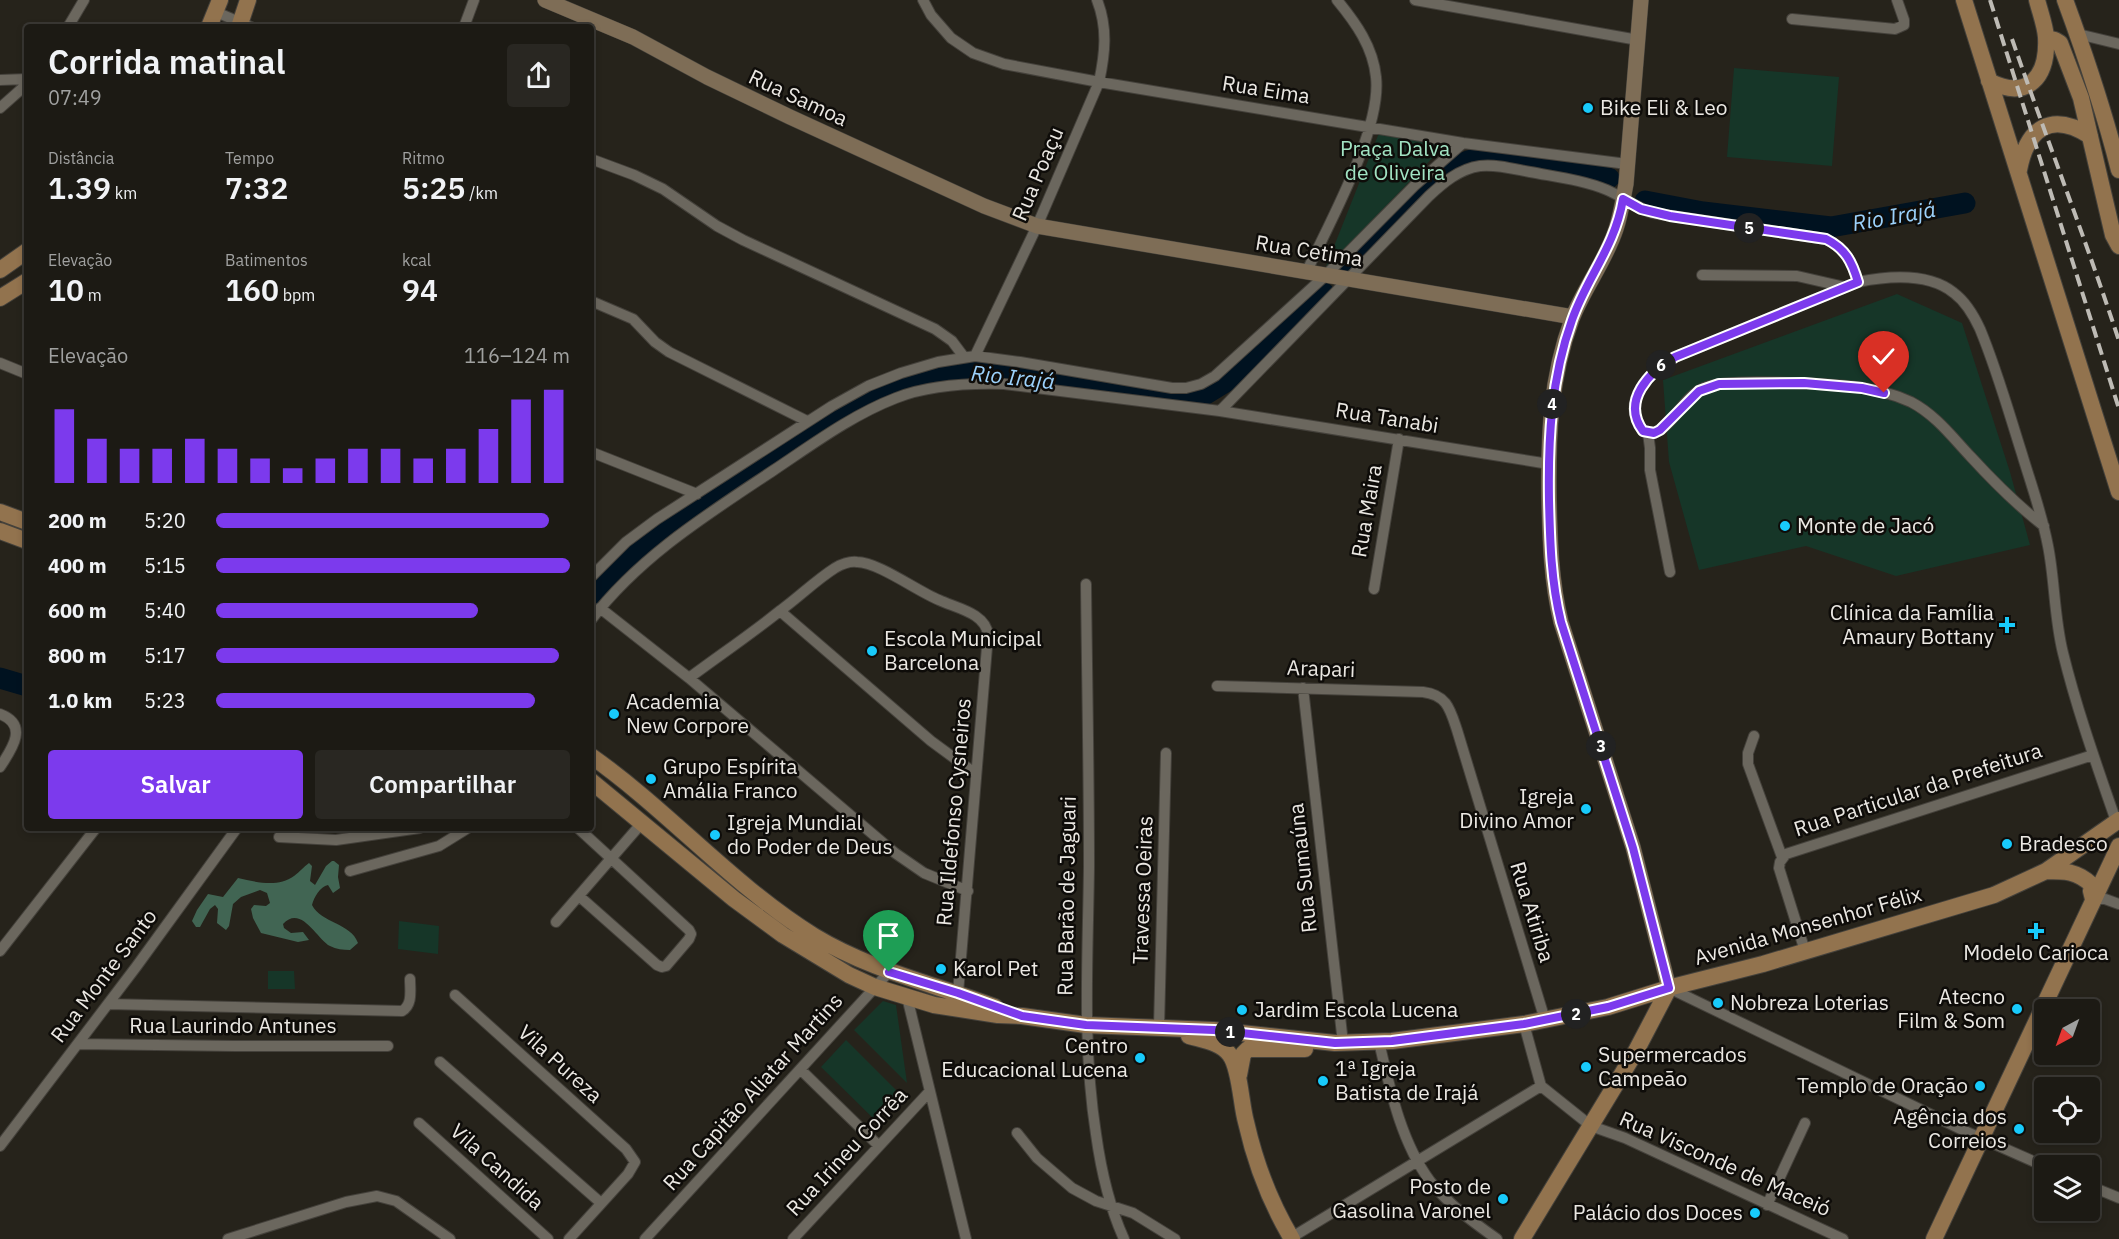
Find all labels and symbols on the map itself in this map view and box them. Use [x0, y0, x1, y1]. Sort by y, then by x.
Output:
street label: Rua Samoa [744, 62, 852, 132]
street label: Rua Eima [1220, 68, 1312, 110]
place label: Bike Eli & Leo [1600, 93, 1727, 121]
marker: Bike Eli & Leo [1581, 101, 1595, 115]
street label: Rua Poaçu [1005, 122, 1069, 225]
park label: Praça Dalva de Oliveira [1340, 134, 1450, 186]
water label: Rio Irajá [1850, 194, 1938, 237]
pin: 5 [1734, 213, 1764, 243]
street label: Rua Cetima [1253, 228, 1365, 272]
pin [1858, 331, 1909, 393]
pin: 6 [1646, 350, 1676, 380]
water label: Rio Irajá [970, 358, 1057, 395]
pin: 4 [1537, 389, 1567, 419]
street label: Rua Tanabi [1334, 395, 1441, 439]
street label: Rua Maira [1344, 462, 1388, 559]
place label: Monte de Jacó [1797, 511, 1934, 539]
marker: Monte de Jacó [1778, 519, 1792, 533]
place label: Clínica da Família Amaury Bottany [1830, 598, 1995, 650]
marker: Clínica da Família Amaury Bottany [1998, 616, 2016, 634]
place label: Escola Municipal Barcelona [884, 624, 1042, 676]
marker: Escola Municipal Barcelona [865, 644, 879, 658]
street label: Arapari [1286, 653, 1356, 683]
place label: Academia New Corpore [626, 687, 749, 739]
street label: Rua Ildefonso Cysneiros [929, 697, 977, 927]
marker: Academia New Corpore [607, 707, 621, 721]
pin: 3 [1586, 731, 1616, 761]
street label: Rua Particular da Prefeitura [1790, 736, 2045, 842]
place label: Grupo Espírita Amália Franco [663, 752, 798, 804]
marker: Grupo Espírita Amália Franco [644, 772, 658, 786]
place label: Igreja Divino Amor [1459, 782, 1574, 834]
street label: Rua Barão de Jaguari [1050, 796, 1082, 996]
street label: Rua Sumaúna [1281, 802, 1323, 934]
marker: Igreja Divino Amor [1579, 802, 1593, 816]
place label: Igreja Mundial do Poder de Deus [727, 808, 893, 860]
street label: Travessa Oeiras [1125, 815, 1159, 965]
marker: Igreja Mundial do Poder de Deus [708, 828, 722, 842]
place label: Bradesco [2019, 829, 2108, 857]
marker: Bradesco [2000, 837, 2014, 851]
street label: Rua Atiriba [1504, 858, 1562, 965]
street label: Avenida Monsenhor Félix [1691, 879, 1925, 971]
street label: Rua Monte Santo [44, 903, 163, 1048]
pin [863, 910, 914, 972]
marker: Modelo Carioca [2029, 924, 2043, 938]
place label: Modelo Carioca [1963, 938, 2109, 966]
place label: Karol Pet [953, 954, 1038, 982]
marker: Karol Pet [934, 962, 948, 976]
place label: Atecno Film & Som [1897, 982, 2005, 1034]
street label: Rua Capitão Aliatar Martins [656, 987, 848, 1196]
place label: Nobreza Loterias [1730, 988, 1889, 1016]
place label: Jardim Escola Lucena [1254, 995, 1458, 1023]
marker: Nobreza Loterias [1711, 996, 1725, 1010]
pin: 2 [1561, 999, 1591, 1029]
north arrow [2034, 999, 2100, 1065]
marker: Atecno Film & Som [2010, 1002, 2024, 1016]
marker: Jardim Escola Lucena [1235, 1003, 1249, 1017]
street label: Rua Laurindo Antunes [129, 1011, 337, 1039]
pin: 1 [1215, 1017, 1245, 1047]
street label: Vila Pureza [512, 1018, 609, 1109]
place label: Centro Educacional Lucena [941, 1031, 1128, 1083]
place label: Supermercados Campeão [1598, 1040, 1747, 1092]
marker: Centro Educacional Lucena [1133, 1051, 1147, 1065]
place label: 1ª Igreja Batista de Irajá [1335, 1054, 1479, 1106]
marker: Supermercados Campeão [1579, 1060, 1593, 1074]
place label: Templo de Oração [1797, 1071, 1968, 1099]
marker: 1ª Igreja Batista de Irajá [1316, 1074, 1330, 1088]
marker: Templo de Oração [1973, 1079, 1987, 1093]
street label: Rua Irineu Corrêa [779, 1081, 913, 1222]
place label: Agência dos Correios [1893, 1102, 2007, 1154]
street label: Rua Visconde de Maceió [1615, 1104, 1835, 1222]
street label: Vila Candida [445, 1117, 550, 1216]
marker: Agência dos Correios [2012, 1122, 2026, 1136]
place label: Posto de Gasolina Varonel [1332, 1172, 1491, 1224]
marker: Posto de Gasolina Varonel [1496, 1192, 1510, 1206]
place label: Palácio dos Doces [1573, 1198, 1743, 1226]
marker: Palácio dos Doces [1748, 1206, 1762, 1220]

